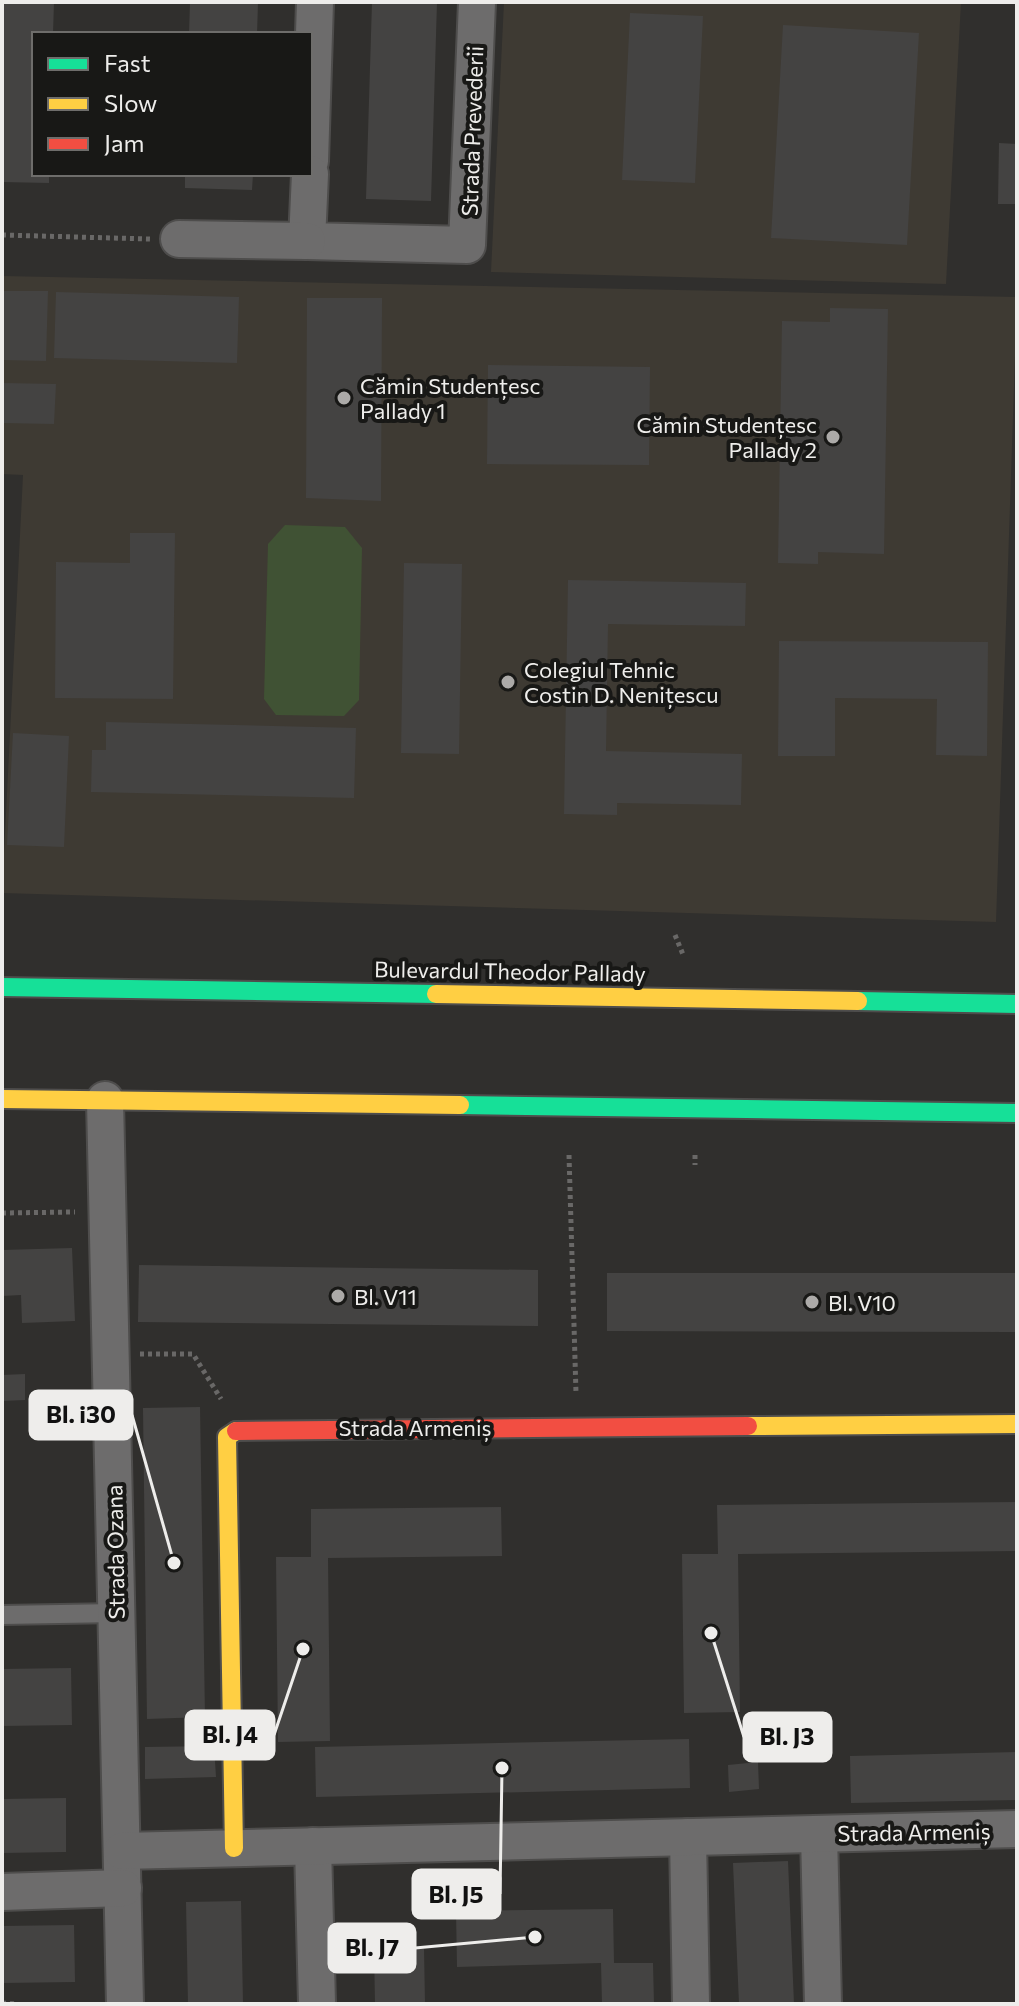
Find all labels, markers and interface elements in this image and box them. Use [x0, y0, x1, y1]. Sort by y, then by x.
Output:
legend [32, 32, 312, 176]
street label: Strada Prevederii [456, 45, 488, 217]
text: Fast [104, 48, 151, 77]
text: Slow [104, 88, 157, 117]
text: Jam [104, 128, 144, 157]
place label: Cămin Studențesc Pallady 1 [360, 372, 540, 424]
marker: Cămin Studențesc Pallady 1 [335, 389, 353, 407]
place label: Cămin Studențesc Pallady 2 [637, 411, 817, 463]
marker: Cămin Studențesc Pallady 2 [824, 428, 842, 446]
place label: Colegiul Tehnic Costin D. Nenițescu [524, 656, 719, 709]
marker: Colegiul Tehnic Costin D. Nenițescu [499, 673, 517, 691]
street label: Bulevardul Theodor Pallady [374, 955, 646, 987]
place label: Bl. V11 [354, 1283, 417, 1310]
marker: Bl. V11 [329, 1287, 347, 1305]
place label: Bl. V10 [828, 1289, 896, 1316]
marker: Bl. V10 [803, 1293, 821, 1311]
callout: Bl. i30 [30, 1391, 132, 1439]
text: Bl. i30 [46, 1399, 116, 1428]
street label: Strada Armeniș [338, 1414, 492, 1442]
street label: Strada Ozana [100, 1484, 130, 1620]
callout: Bl. J4 [186, 1711, 274, 1759]
callout: Bl. J3 [744, 1713, 831, 1761]
text: Bl. J4 [202, 1719, 258, 1748]
text: Bl. J3 [759, 1721, 815, 1750]
street label: Strada Armeniș [837, 1817, 991, 1848]
callout: Bl. J5 [413, 1870, 500, 1918]
text: Bl. J5 [428, 1879, 484, 1908]
callout: Bl. J7 [329, 1924, 415, 1972]
text: Bl. J7 [345, 1932, 399, 1961]

